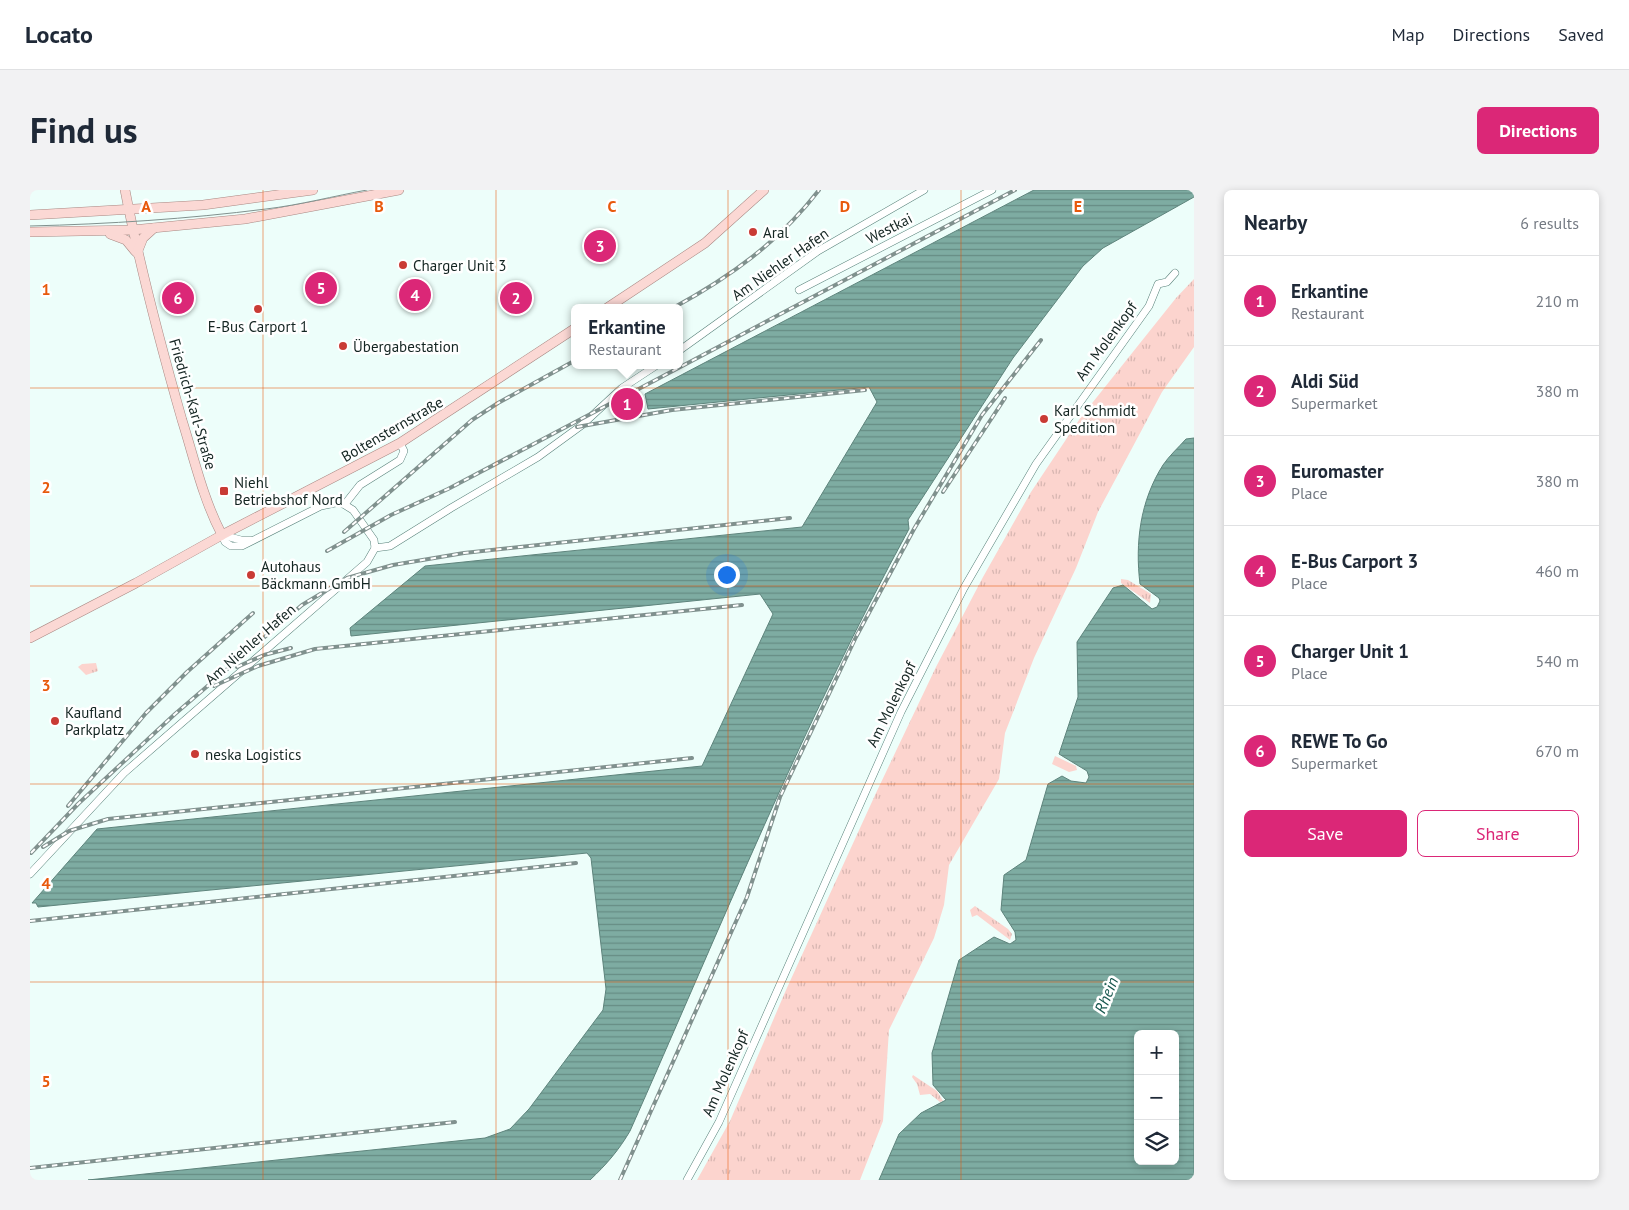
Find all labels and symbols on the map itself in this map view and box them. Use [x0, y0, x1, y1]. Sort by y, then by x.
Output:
text: A [141, 196, 151, 216]
text: B [374, 196, 384, 216]
text: C [608, 196, 617, 216]
text: D [840, 196, 850, 216]
text: E [1074, 196, 1082, 216]
street label: Westkai [863, 208, 915, 248]
place label: Aral [763, 223, 789, 242]
street label: Am Niehler Hafen [728, 224, 832, 304]
marker: Aral [747, 226, 759, 238]
pin: 3 [584, 227, 616, 265]
place label: Charger Unit 3 [413, 256, 506, 275]
marker: Charger Unit 3 [397, 259, 409, 271]
pin: 5 [305, 269, 337, 307]
pin: 4 [399, 276, 431, 314]
text: 1 [41, 279, 51, 299]
pin: 6 [162, 279, 194, 317]
pin: 2 [500, 279, 532, 317]
street label: Am Molenkopf [1071, 297, 1142, 384]
marker: E-Bus Carport 1 [252, 303, 264, 315]
place label: E-Bus Carport 1 [208, 317, 308, 336]
street label: Friedrich-Karl-Straße [165, 336, 221, 472]
place label: Übergabestation [353, 337, 459, 356]
marker: Übergabestation [337, 340, 349, 352]
pin: 1 [611, 385, 643, 423]
street label: Boltensternstraße [338, 392, 446, 466]
place label: Karl Schmidt Spedition [1054, 401, 1136, 437]
marker: Karl Schmidt Spedition [1038, 413, 1050, 425]
place label: Niehl Betriebshof Nord [234, 473, 343, 509]
text: 2 [41, 477, 51, 497]
marker: Niehl Betriebshof Nord [218, 485, 230, 497]
place label: Autohaus Bäckmann GmbH [261, 557, 371, 593]
your location [714, 562, 740, 588]
marker: Autohaus Bäckmann GmbH [245, 569, 257, 581]
street label: Am Niehler Hafen [201, 599, 299, 689]
street label: Am Molenkopf [862, 657, 920, 750]
text: 3 [41, 675, 51, 695]
place label: Kaufland Parkplatz [65, 703, 124, 739]
marker: Kaufland Parkplatz [49, 715, 61, 727]
place label: neska Logistics [205, 745, 301, 764]
marker: neska Logistics [189, 748, 201, 760]
text: 4 [41, 873, 51, 893]
water label: Rhein [1090, 974, 1122, 1016]
street label: Am Molenkopf [697, 1026, 753, 1119]
text: 5 [41, 1071, 51, 1091]

